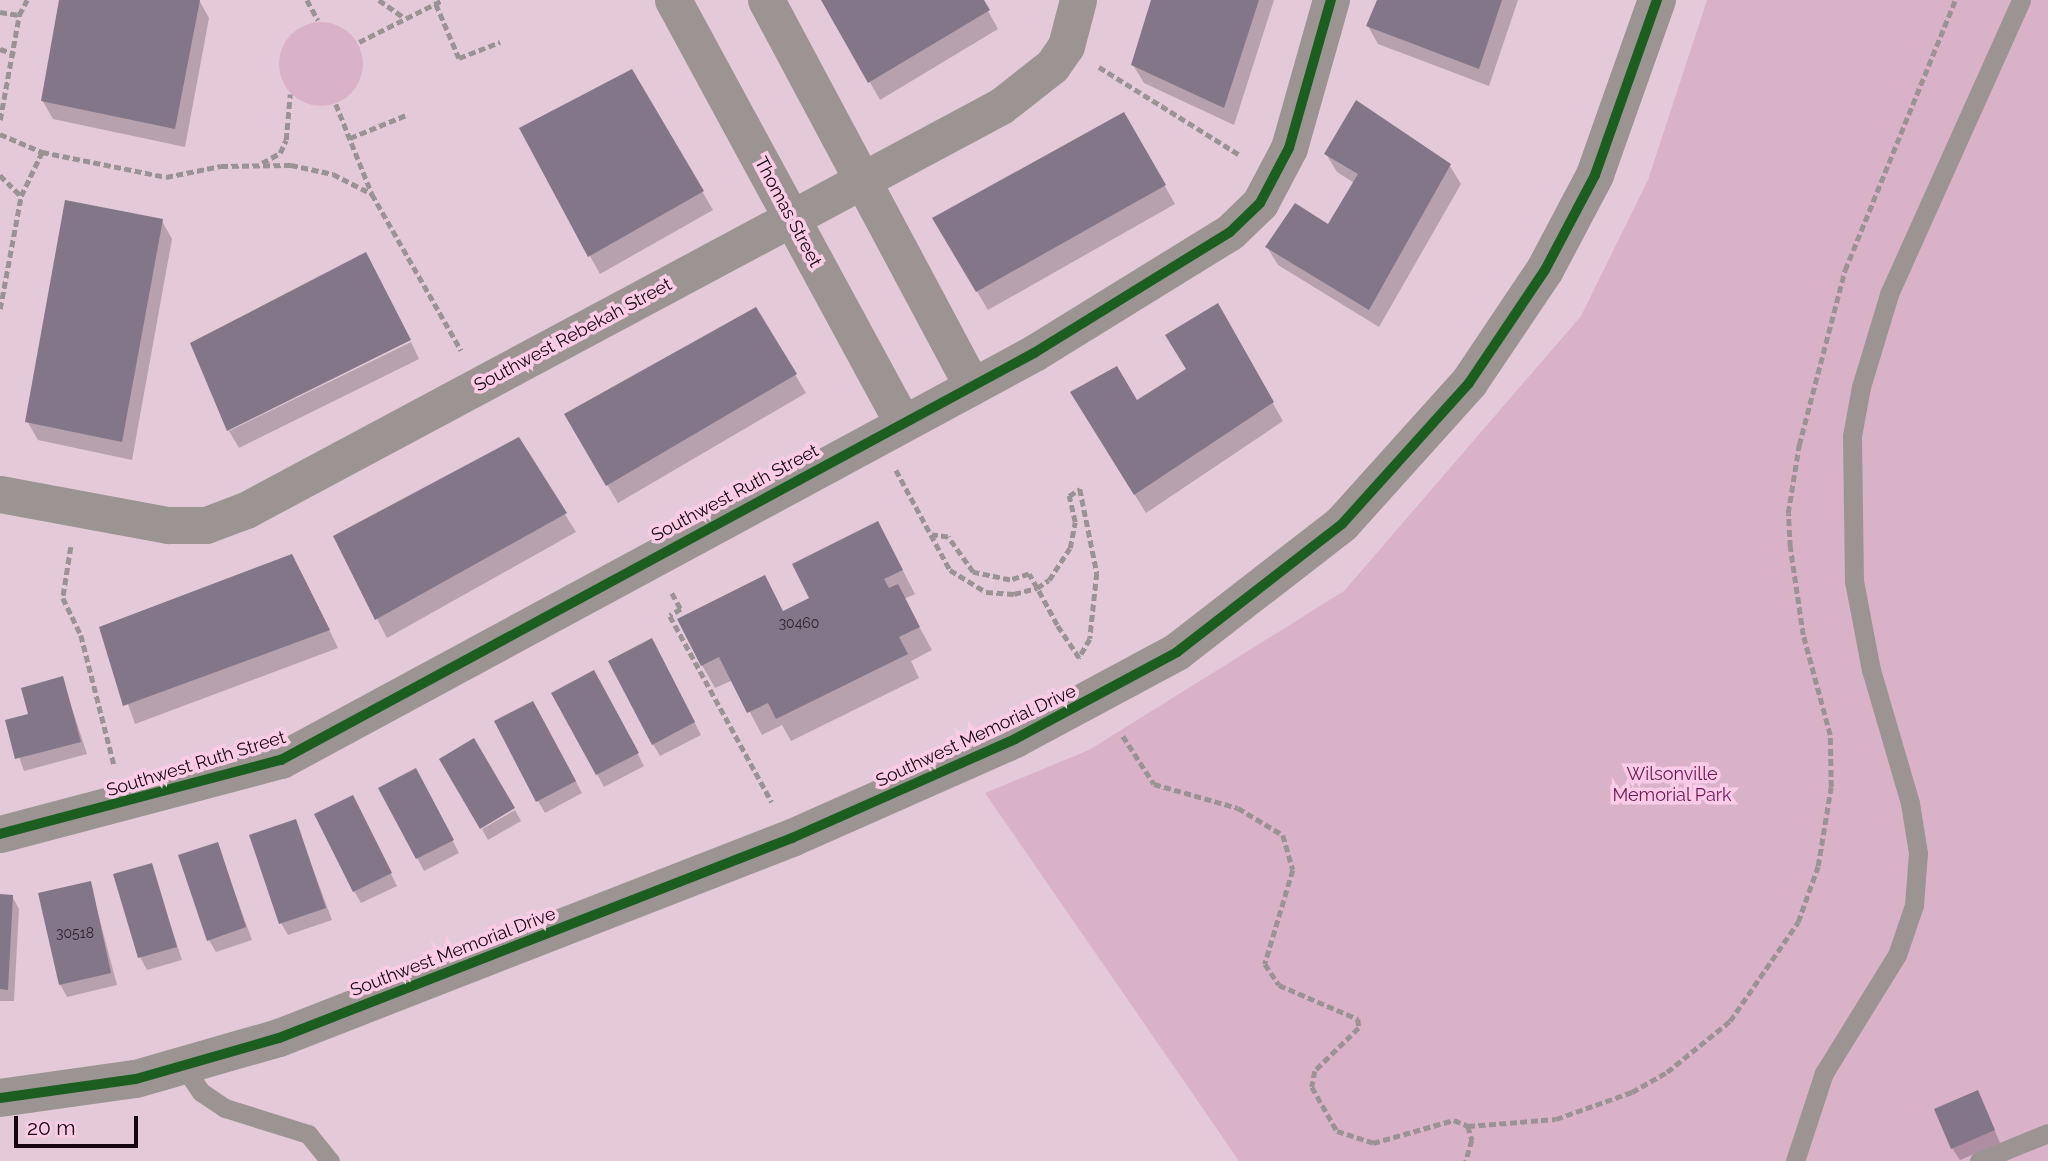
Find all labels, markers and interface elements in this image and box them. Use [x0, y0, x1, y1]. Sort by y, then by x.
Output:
street label: Thomas Street [750, 153, 826, 271]
street label: Southwest Rebekah Street [470, 274, 676, 396]
street label: Southwest Ruth Street [648, 440, 822, 546]
house number: 30460 [779, 615, 819, 631]
street label: Southwest Memorial Drive [872, 680, 1080, 792]
street label: Southwest Ruth Street [104, 726, 288, 802]
park label: Wilsonville Memorial Park [1612, 764, 1732, 806]
street label: Southwest Memorial Drive [347, 903, 559, 1001]
house number: 30518 [56, 925, 94, 941]
scale bar [18, 1102, 142, 1146]
text: 20 m [27, 1115, 75, 1140]

